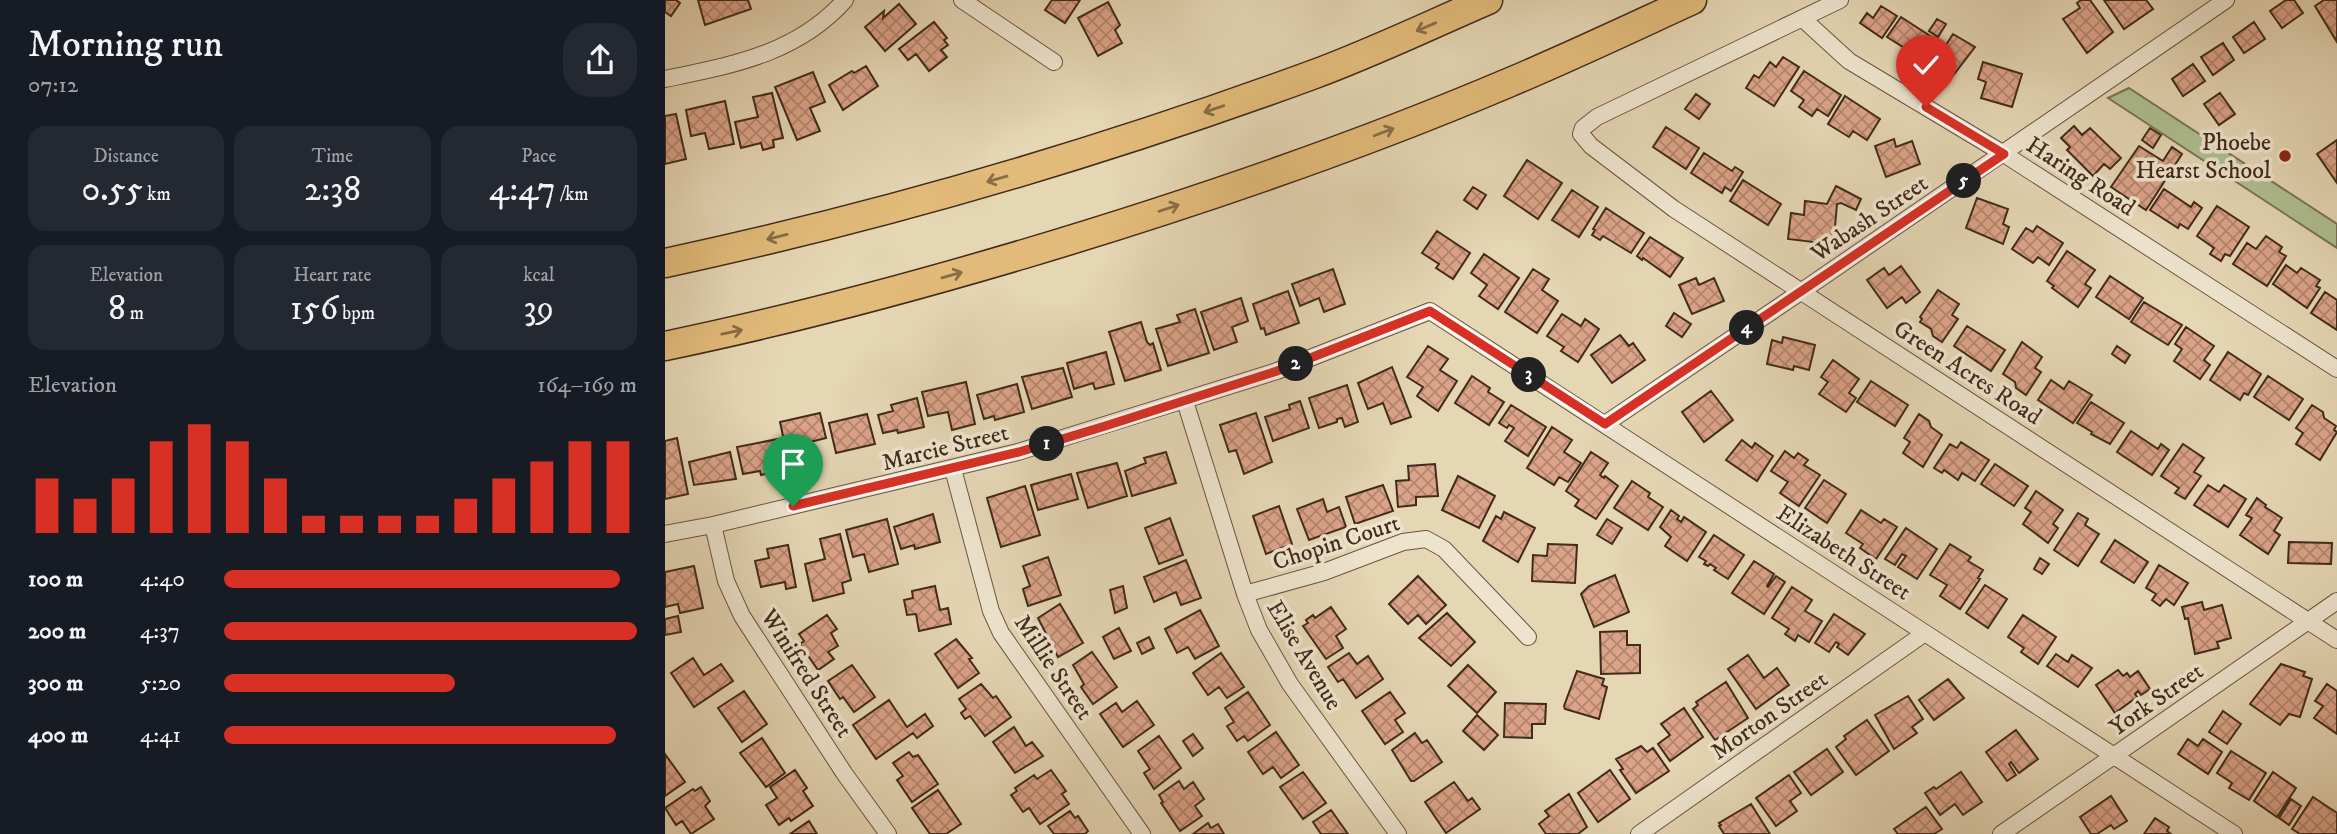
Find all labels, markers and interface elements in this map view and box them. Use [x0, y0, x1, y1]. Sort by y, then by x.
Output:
text: Morning run [28, 21, 223, 69]
one-way arrow [1415, 21, 1437, 34]
button: share [563, 23, 637, 97]
pin [1896, 35, 1956, 107]
icon: check [1907, 46, 1945, 84]
text: 07:12 [28, 71, 78, 100]
one-way arrow [1203, 104, 1225, 116]
one-way arrow [1372, 125, 1394, 138]
place label: Phoebe Hearst School [2135, 128, 2272, 186]
street label: Haring Road [2020, 130, 2141, 223]
text: Distance [93, 145, 159, 168]
text: Time [312, 145, 353, 168]
text: Pace [521, 145, 556, 168]
marker: Phoebe Hearst School [2277, 148, 2293, 164]
pin: 5 [1947, 164, 1981, 198]
text: 0.55 [82, 168, 143, 212]
text: 2:38 [304, 168, 361, 212]
text: 4:47 [489, 168, 556, 212]
street label: Wabash Street [1805, 169, 1934, 269]
text: 5 [1959, 169, 1968, 192]
one-way arrow [986, 173, 1008, 186]
text: km [143, 183, 171, 206]
text: /km [556, 183, 589, 206]
one-way arrow [1158, 201, 1180, 213]
one-way arrow [766, 231, 789, 244]
text: Elevation [89, 264, 163, 287]
text: Heart rate [294, 264, 371, 287]
text: kcal [523, 264, 554, 287]
one-way arrow [940, 268, 963, 281]
text: 8 [108, 287, 126, 331]
text: 156 [290, 287, 338, 331]
text: 39 [524, 287, 554, 331]
text: m [126, 302, 144, 325]
text: bpm [338, 302, 375, 325]
pin: 4 [1729, 310, 1765, 346]
street label: Green Acres Road [1888, 314, 2047, 432]
text: 4 [1741, 316, 1752, 339]
one-way arrow [720, 324, 743, 338]
pin: 2 [1279, 346, 1313, 382]
text: 2 [1291, 352, 1300, 375]
pin: 3 [1511, 358, 1547, 392]
text: 3 [1525, 363, 1532, 386]
text: Elevation [28, 371, 117, 400]
text: 164–169 m [537, 371, 637, 400]
street label: Marcie Street [879, 418, 1012, 478]
pin: 1 [1029, 426, 1065, 462]
text: 1 [1043, 432, 1050, 455]
pin [763, 434, 823, 506]
icon: arrive [774, 445, 812, 483]
street label: Elizabeth Street [1771, 498, 1917, 608]
street label: Chopin Court [1269, 508, 1404, 578]
text: 100 m [28, 565, 83, 594]
text: 4:40 [140, 565, 185, 594]
street label: Elise Avenue [1260, 595, 1349, 716]
street label: Winifred Street [753, 603, 859, 744]
street label: Millie Street [1007, 609, 1099, 726]
text: 200 m [28, 617, 86, 646]
text: 4:37 [140, 617, 180, 646]
street label: York Street [2104, 656, 2210, 743]
street label: Morton Street [1705, 664, 1834, 767]
text: 300 m [28, 669, 84, 698]
text: 5:20 [140, 669, 181, 698]
text: 400 m [28, 721, 88, 750]
text: 4:41 [140, 721, 181, 750]

